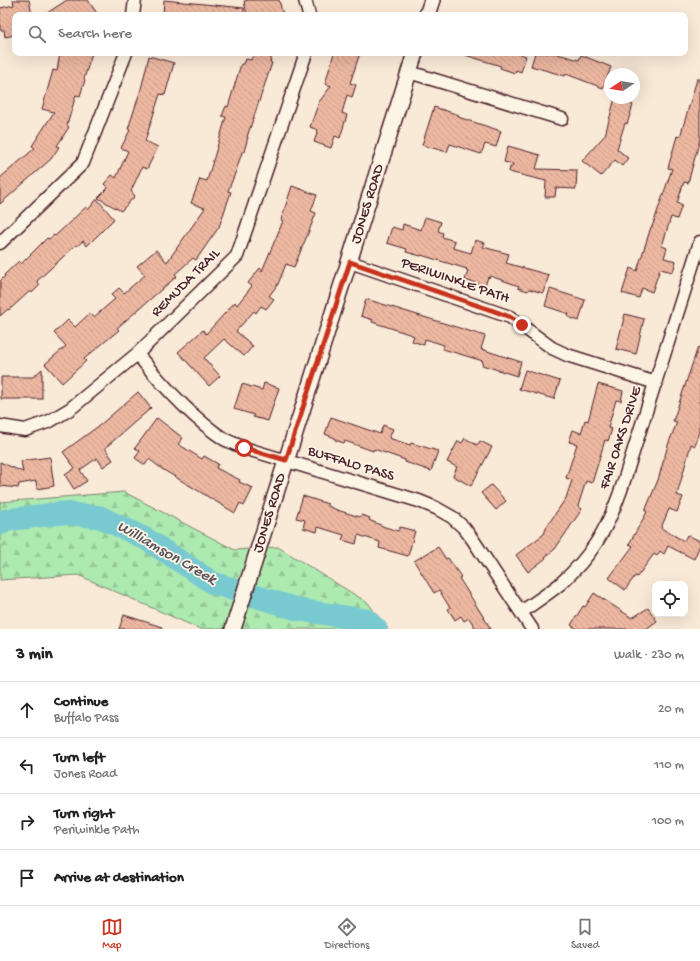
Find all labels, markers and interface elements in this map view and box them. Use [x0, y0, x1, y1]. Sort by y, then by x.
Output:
search box [12, 12, 688, 56]
icon: search [26, 23, 48, 45]
text: Search here [58, 25, 132, 43]
north arrow [604, 68, 640, 104]
street label: JONES ROAD [347, 162, 389, 246]
street label: REMUDA TRAIL [148, 244, 225, 321]
street label: PERIWINKLE PATH [398, 254, 512, 308]
route end [513, 316, 531, 334]
street label: FAIR OAKS DRIVE [596, 384, 646, 493]
route start [235, 439, 253, 457]
street label: BUFFALO PASS [305, 442, 397, 486]
street label: JONES ROAD [249, 471, 291, 555]
water label: Williamson Creek [113, 518, 221, 591]
map controls [652, 581, 688, 617]
button: locate [652, 581, 688, 617]
text: 3 min [16, 645, 53, 665]
text: Walk · 230 m [614, 648, 684, 663]
text: Continue [54, 693, 108, 711]
icon: ahead [16, 699, 38, 721]
text: 20 m [658, 702, 684, 717]
text: Buffalo Pass [54, 711, 119, 726]
text: Turn left [54, 749, 105, 767]
icon: left [16, 755, 38, 777]
text: 110 m [654, 758, 684, 773]
text: Jones Road [54, 767, 117, 782]
text: Turn right [54, 805, 114, 823]
icon: right [16, 811, 38, 833]
text: 100 m [652, 814, 684, 829]
text: Periwinkle Path [54, 823, 140, 838]
icon: arrive [16, 867, 38, 889]
text: Arrive at destination [54, 869, 184, 887]
tab: Map [101, 916, 123, 952]
tab: Directions [325, 916, 369, 952]
tab: Saved [571, 916, 599, 952]

